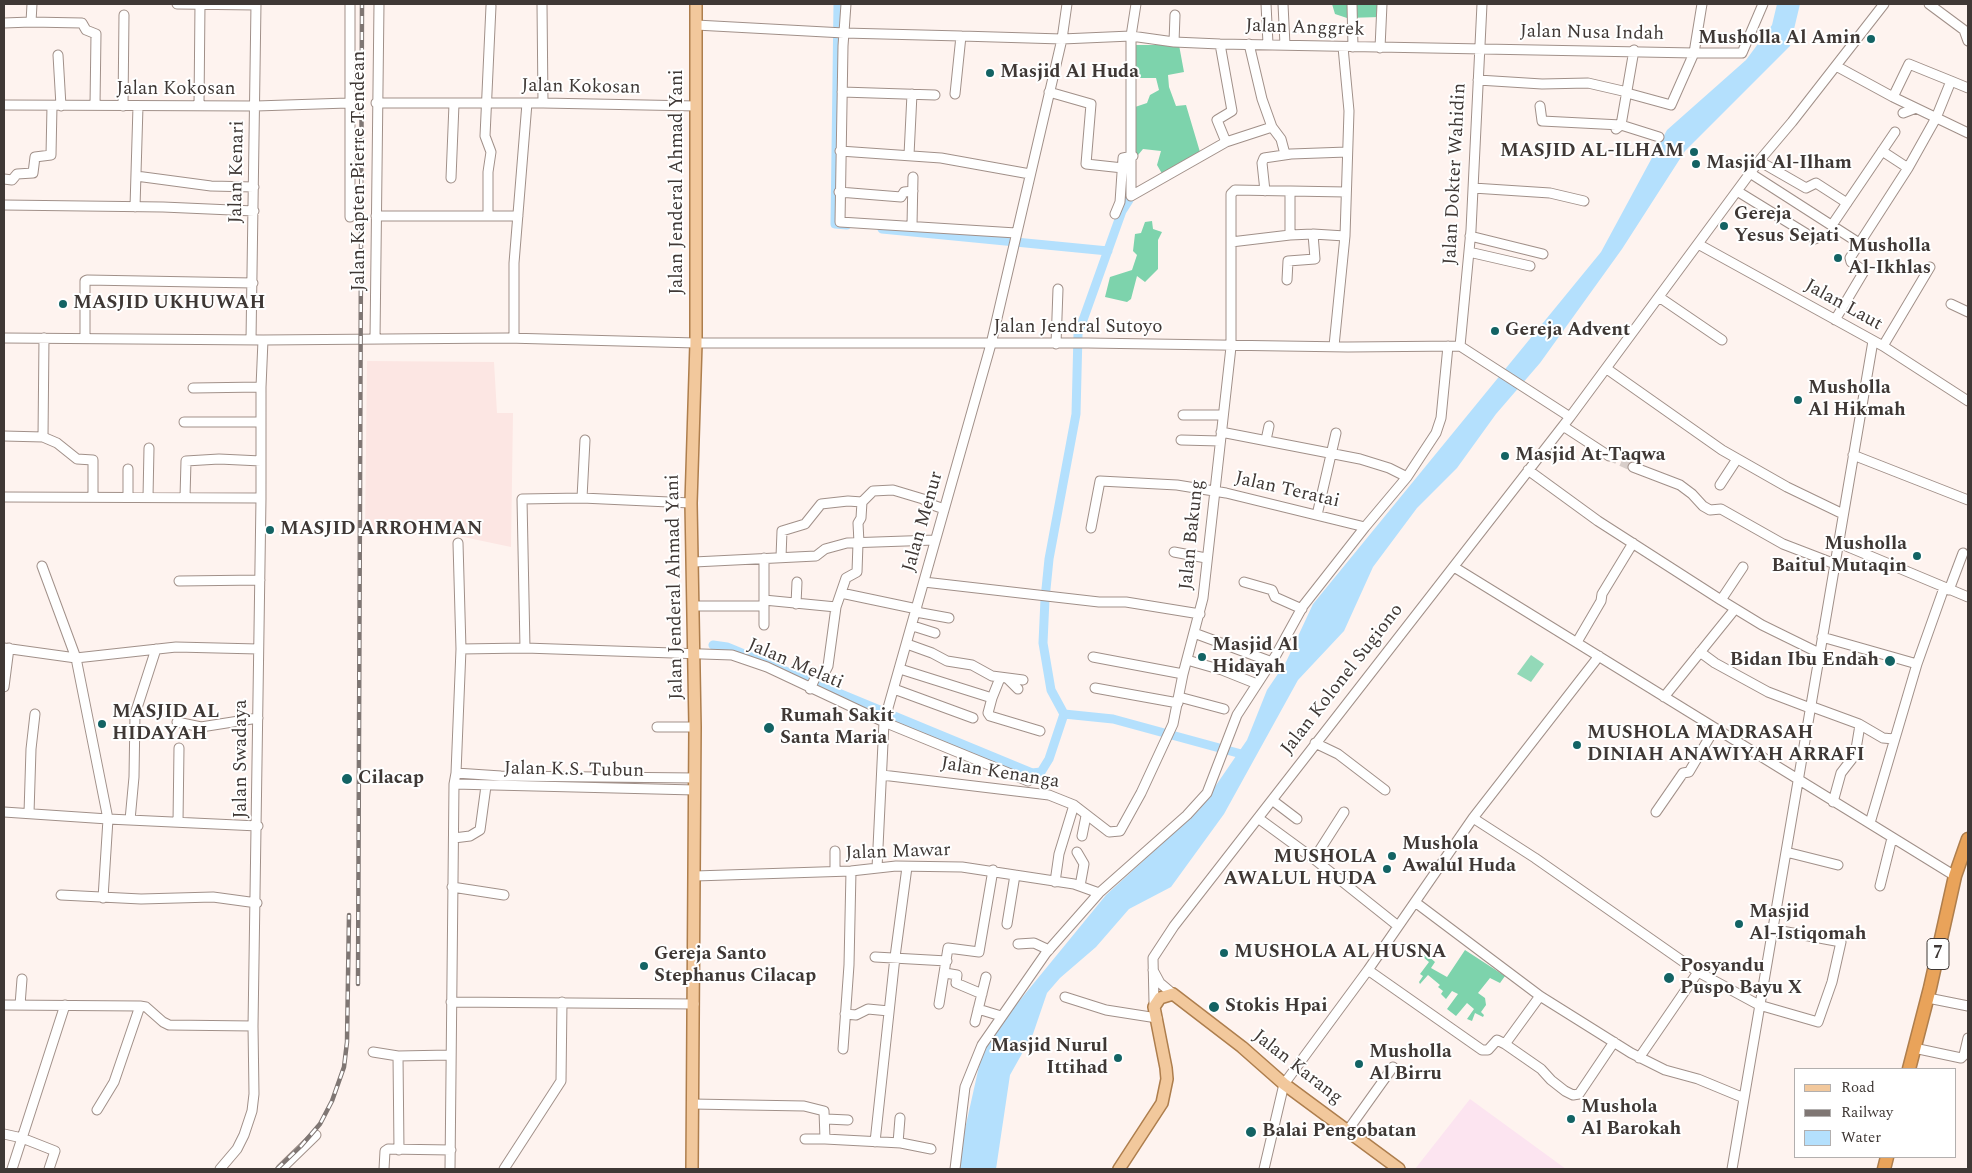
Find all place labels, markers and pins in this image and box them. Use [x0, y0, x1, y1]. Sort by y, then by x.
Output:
place label: Musholla Al Amin [1698, 28, 1861, 50]
marker: Musholla Al Amin [1865, 33, 1877, 45]
place label: Masjid Al Huda [1000, 62, 1139, 84]
marker: Masjid Al Huda [984, 67, 996, 79]
place label: MASJID AL-ILHAM [1500, 141, 1684, 163]
marker: MASJID AL-ILHAM [1688, 146, 1700, 158]
place label: Masjid Al-Ilham [1706, 153, 1852, 175]
marker: Masjid Al-Ilham [1690, 158, 1702, 170]
place label: Gereja Yesus Sejati [1734, 204, 1839, 248]
marker: Gereja Yesus Sejati [1718, 220, 1730, 232]
place label: Musholla Al-Ikhlas [1848, 236, 1931, 280]
marker: Musholla Al-Ikhlas [1832, 252, 1844, 264]
place label: MASJID UKHUWAH [73, 293, 265, 315]
marker: MASJID UKHUWAH [57, 298, 69, 310]
place label: Gereja Advent [1505, 320, 1630, 342]
marker: Gereja Advent [1489, 325, 1501, 337]
place label: Musholla Al Hikmah [1808, 378, 1906, 422]
marker: Musholla Al Hikmah [1792, 394, 1804, 406]
place label: Masjid At-Taqwa [1515, 445, 1665, 467]
marker: Masjid At-Taqwa [1499, 450, 1511, 462]
place label: MASJID ARROHMAN [280, 519, 483, 541]
marker: MASJID ARROHMAN [264, 524, 276, 536]
place label: Musholla Baitul Mutaqin [1771, 534, 1907, 578]
marker: Musholla Baitul Mutaqin [1911, 550, 1923, 562]
place label: Masjid Al Hidayah [1212, 635, 1298, 679]
place label: Bidan Ibu Endah [1730, 650, 1879, 672]
marker: Masjid Al Hidayah [1196, 651, 1208, 663]
marker: Bidan Ibu Endah [1883, 654, 1897, 668]
place label: MASJID AL HIDAYAH [112, 702, 219, 746]
place label: Rumah Sakit Santa Maria [780, 706, 894, 750]
marker: MASJID AL HIDAYAH [96, 718, 108, 730]
marker: Rumah Sakit Santa Maria [762, 721, 776, 735]
place label: MUSHOLA MADRASAH DINIAH ANAWIYAH ARRAFI [1587, 723, 1865, 767]
marker: MUSHOLA MADRASAH DINIAH ANAWIYAH ARRAFI [1571, 739, 1583, 751]
place label: Cilacap [358, 768, 424, 790]
marker: Cilacap [340, 772, 354, 786]
place label: Mushola Awalul Huda [1402, 834, 1516, 878]
place label: MUSHOLA AWALUL HUDA [1223, 847, 1377, 891]
marker: Mushola Awalul Huda [1386, 850, 1398, 862]
marker: MUSHOLA AWALUL HUDA [1381, 863, 1393, 875]
place label: Masjid Al-Istiqomah [1749, 902, 1867, 946]
marker: Masjid Al-Istiqomah [1733, 918, 1745, 930]
place label: MUSHOLA AL HUSNA [1234, 942, 1446, 964]
place label: Gereja Santo Stephanus Cilacap [654, 944, 816, 988]
marker: MUSHOLA AL HUSNA [1218, 947, 1230, 959]
place label: Posyandu Puspo Bayu X [1680, 956, 1802, 1000]
marker: Gereja Santo Stephanus Cilacap [638, 960, 650, 972]
marker: Posyandu Puspo Bayu X [1662, 971, 1676, 985]
place label: Stokis Hpai [1225, 996, 1327, 1018]
marker: Stokis Hpai [1207, 1000, 1221, 1014]
place label: Masjid Nurul Ittihad [990, 1036, 1108, 1080]
place label: Musholla Al Birru [1369, 1042, 1452, 1086]
marker: Masjid Nurul Ittihad [1112, 1052, 1124, 1064]
marker: Musholla Al Birru [1353, 1058, 1365, 1070]
place label: Mushola Al Barokah [1581, 1097, 1681, 1141]
marker: Mushola Al Barokah [1565, 1113, 1577, 1125]
place label: Balai Pengobatan [1262, 1121, 1417, 1143]
marker: Balai Pengobatan [1244, 1125, 1258, 1139]

